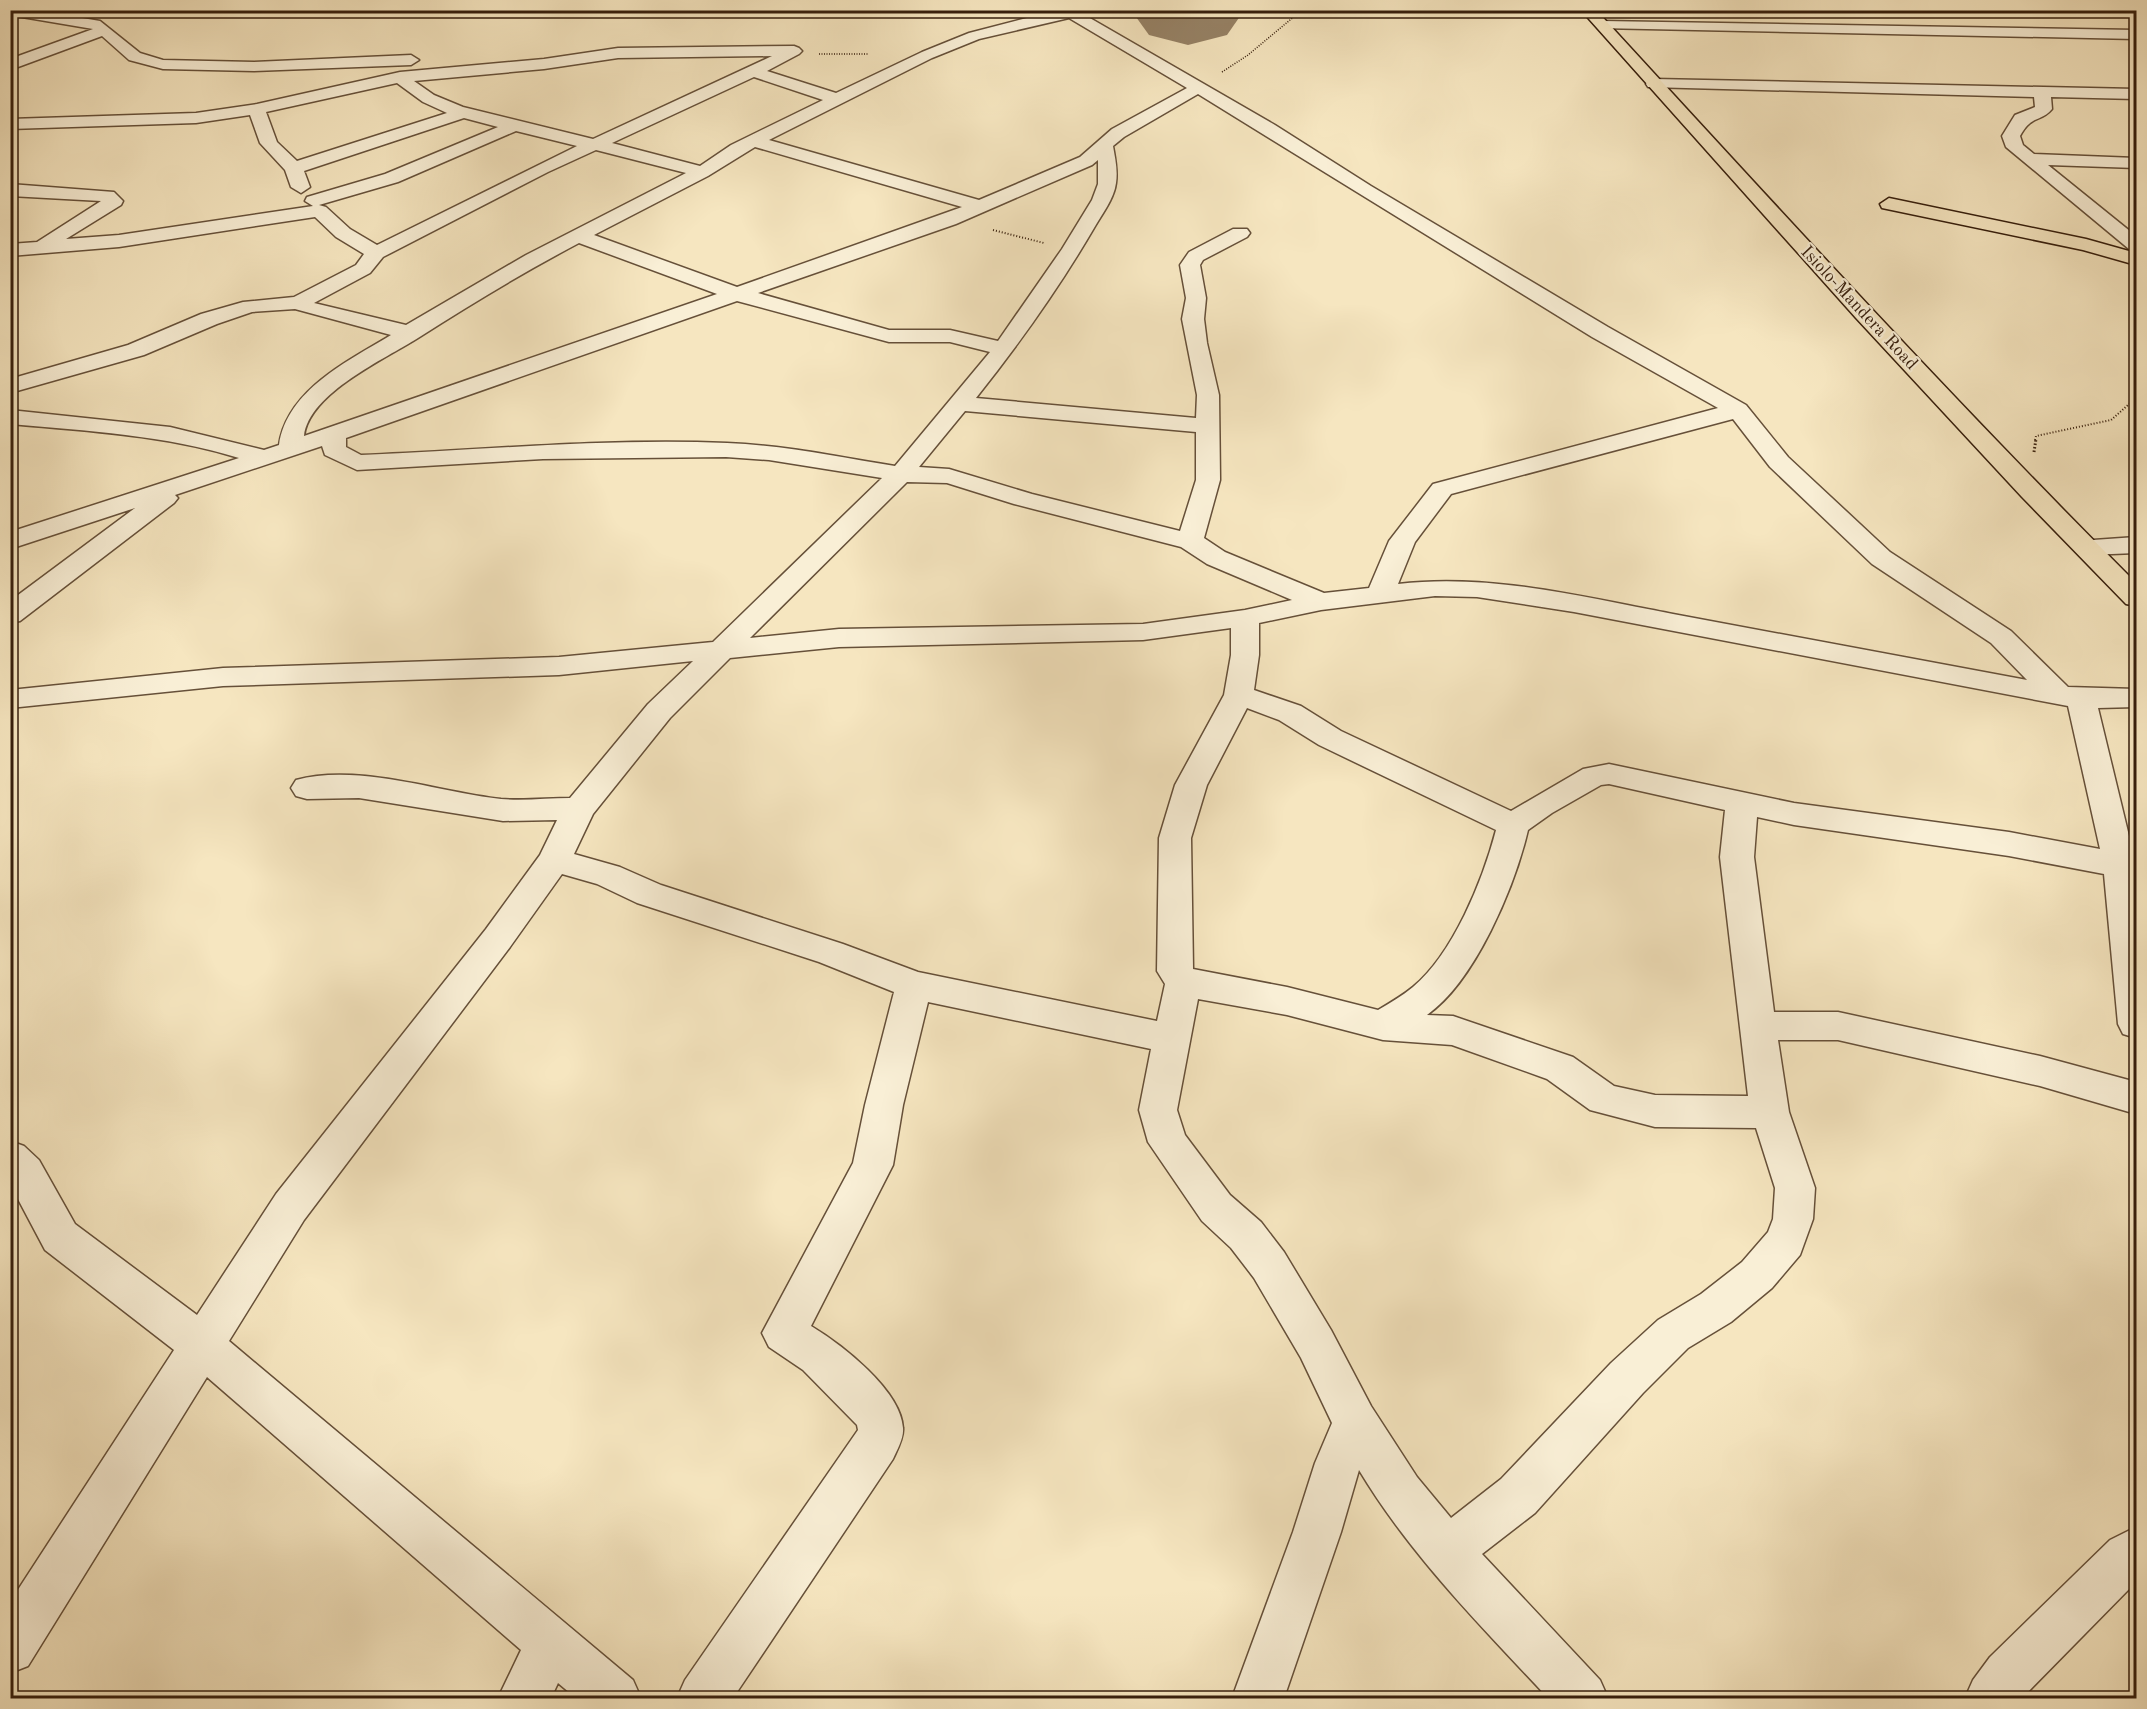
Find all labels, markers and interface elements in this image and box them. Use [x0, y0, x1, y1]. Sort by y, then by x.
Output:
street label: Isiolo-Mandera Road [1797, 243, 1921, 373]

